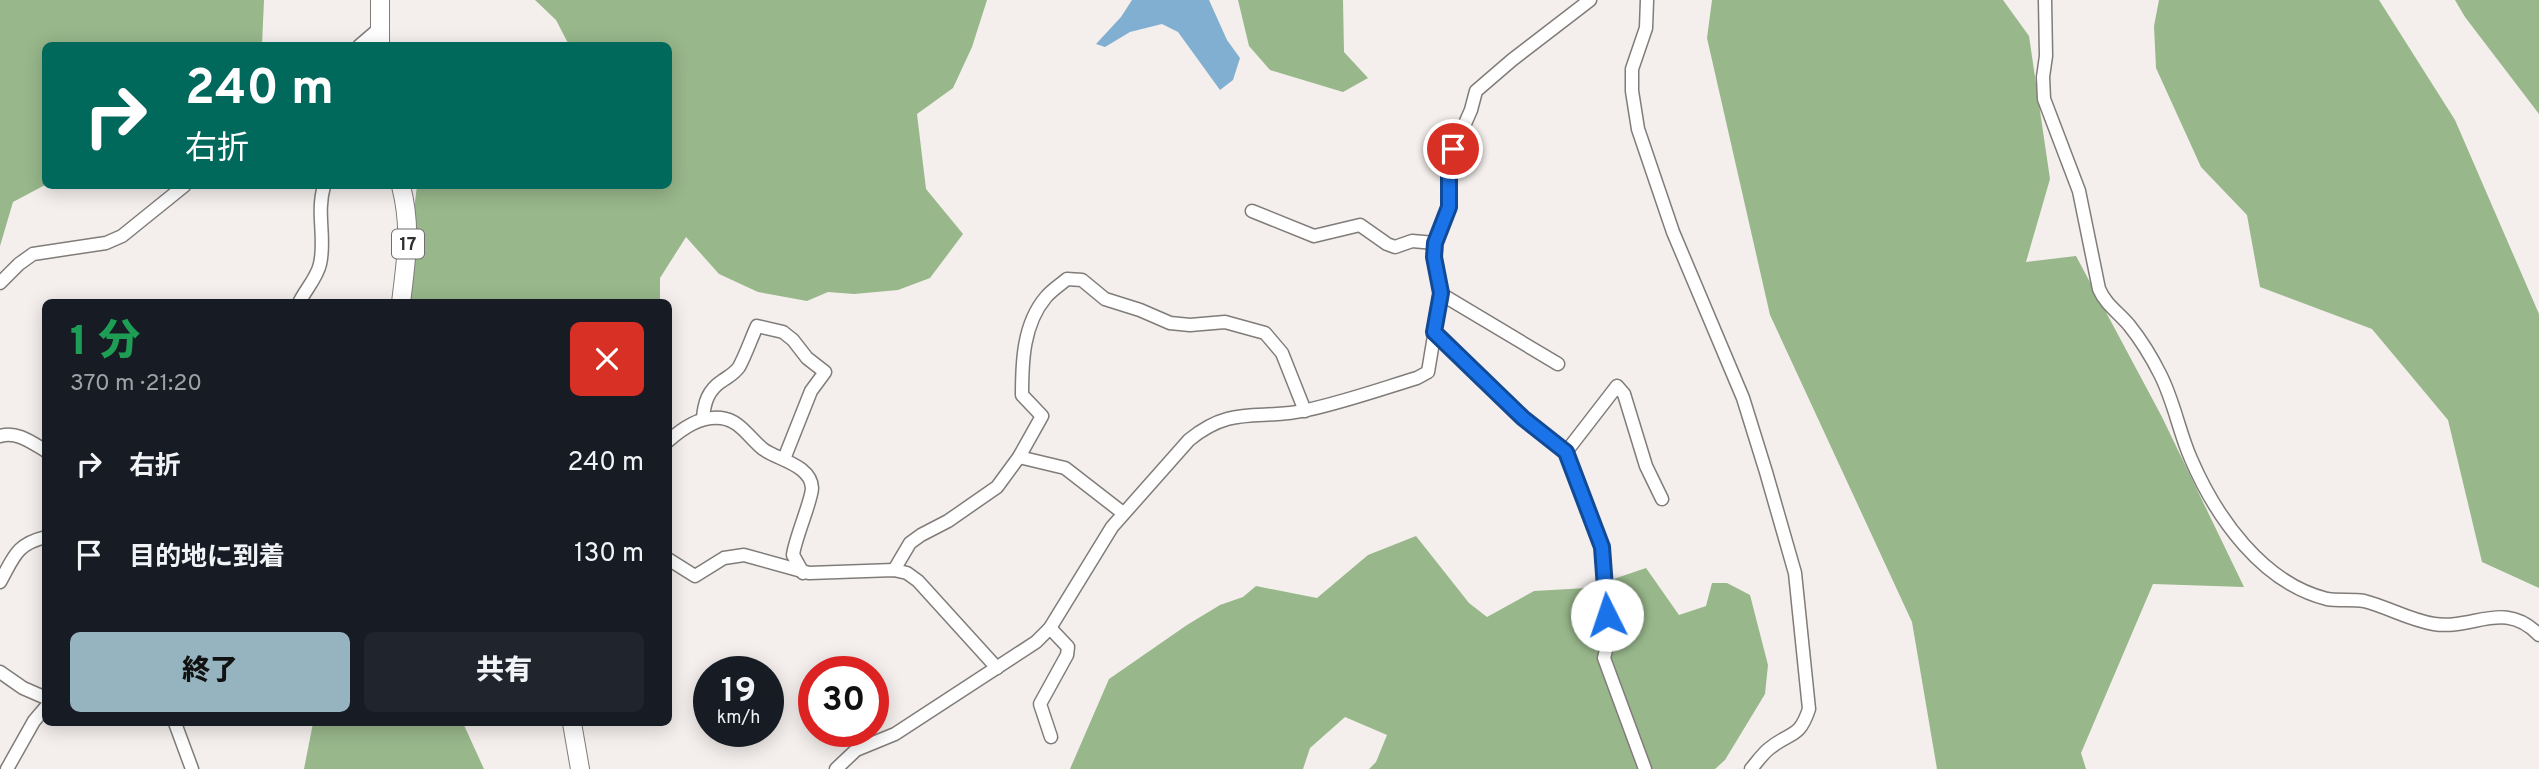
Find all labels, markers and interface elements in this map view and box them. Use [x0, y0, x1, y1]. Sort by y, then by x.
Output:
text: 240 m [185, 60, 334, 122]
icon: right [70, 70, 161, 161]
pin [1423, 119, 1483, 179]
text: 右折 [185, 130, 249, 170]
icon: arrive [1434, 130, 1472, 168]
road number: 17 [392, 230, 424, 258]
text: 1 分 [70, 317, 140, 370]
button: close [570, 322, 644, 396]
text: 370 m · 21:20 [70, 370, 202, 399]
icon: right [70, 445, 108, 483]
text: 240 m [567, 447, 644, 480]
text: 右折 [129, 451, 181, 484]
icon: arrive [70, 536, 108, 574]
text: 130 m [574, 538, 644, 571]
text: 目的地に到着 [129, 542, 285, 575]
position arrow [1570, 578, 1644, 652]
button: 終了 [70, 632, 350, 712]
button: 共有 [364, 632, 644, 712]
speed limit sign: 30 [798, 656, 889, 747]
text: 19 [721, 670, 756, 714]
text: km/h [717, 707, 760, 730]

